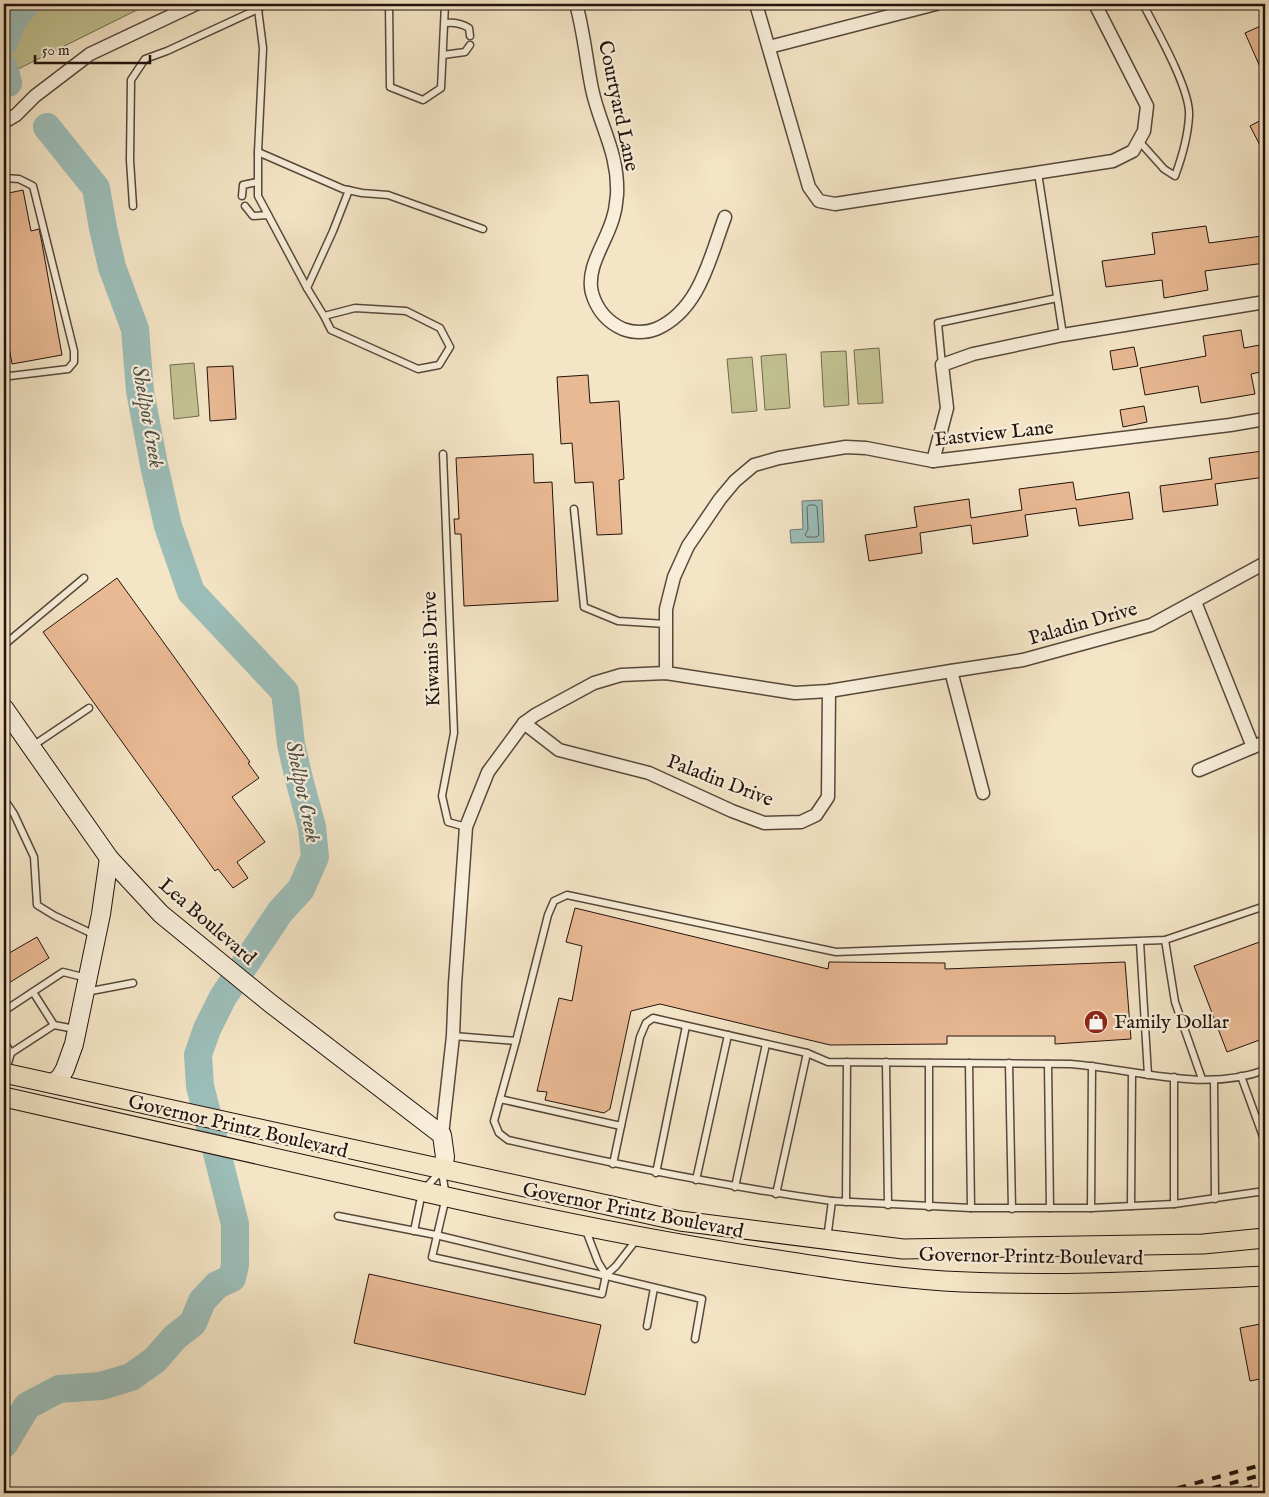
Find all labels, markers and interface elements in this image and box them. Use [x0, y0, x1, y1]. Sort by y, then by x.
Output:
scale bar [35, 32, 150, 64]
street label: Courtyard Lane [592, 38, 644, 174]
text: 50 m [42, 41, 70, 60]
water label: Shellpot Creek [125, 364, 169, 471]
street label: Eastview Lane [933, 415, 1055, 453]
street label: Kiwanis Drive [417, 591, 447, 707]
street label: Paladin Drive [1026, 597, 1140, 651]
water label: Shellpot Creek [278, 739, 326, 846]
street label: Paladin Drive [663, 749, 777, 813]
street label: Lea Boulevard [153, 873, 261, 971]
shop icon: Family Dollar [1083, 1009, 1109, 1035]
place label: Family Dollar [1114, 1010, 1230, 1035]
street label: Governor Printz Boulevard [126, 1090, 351, 1165]
street label: Governor Printz Boulevard [520, 1177, 746, 1245]
street label: Governor Printz Boulevard [919, 1243, 1144, 1271]

